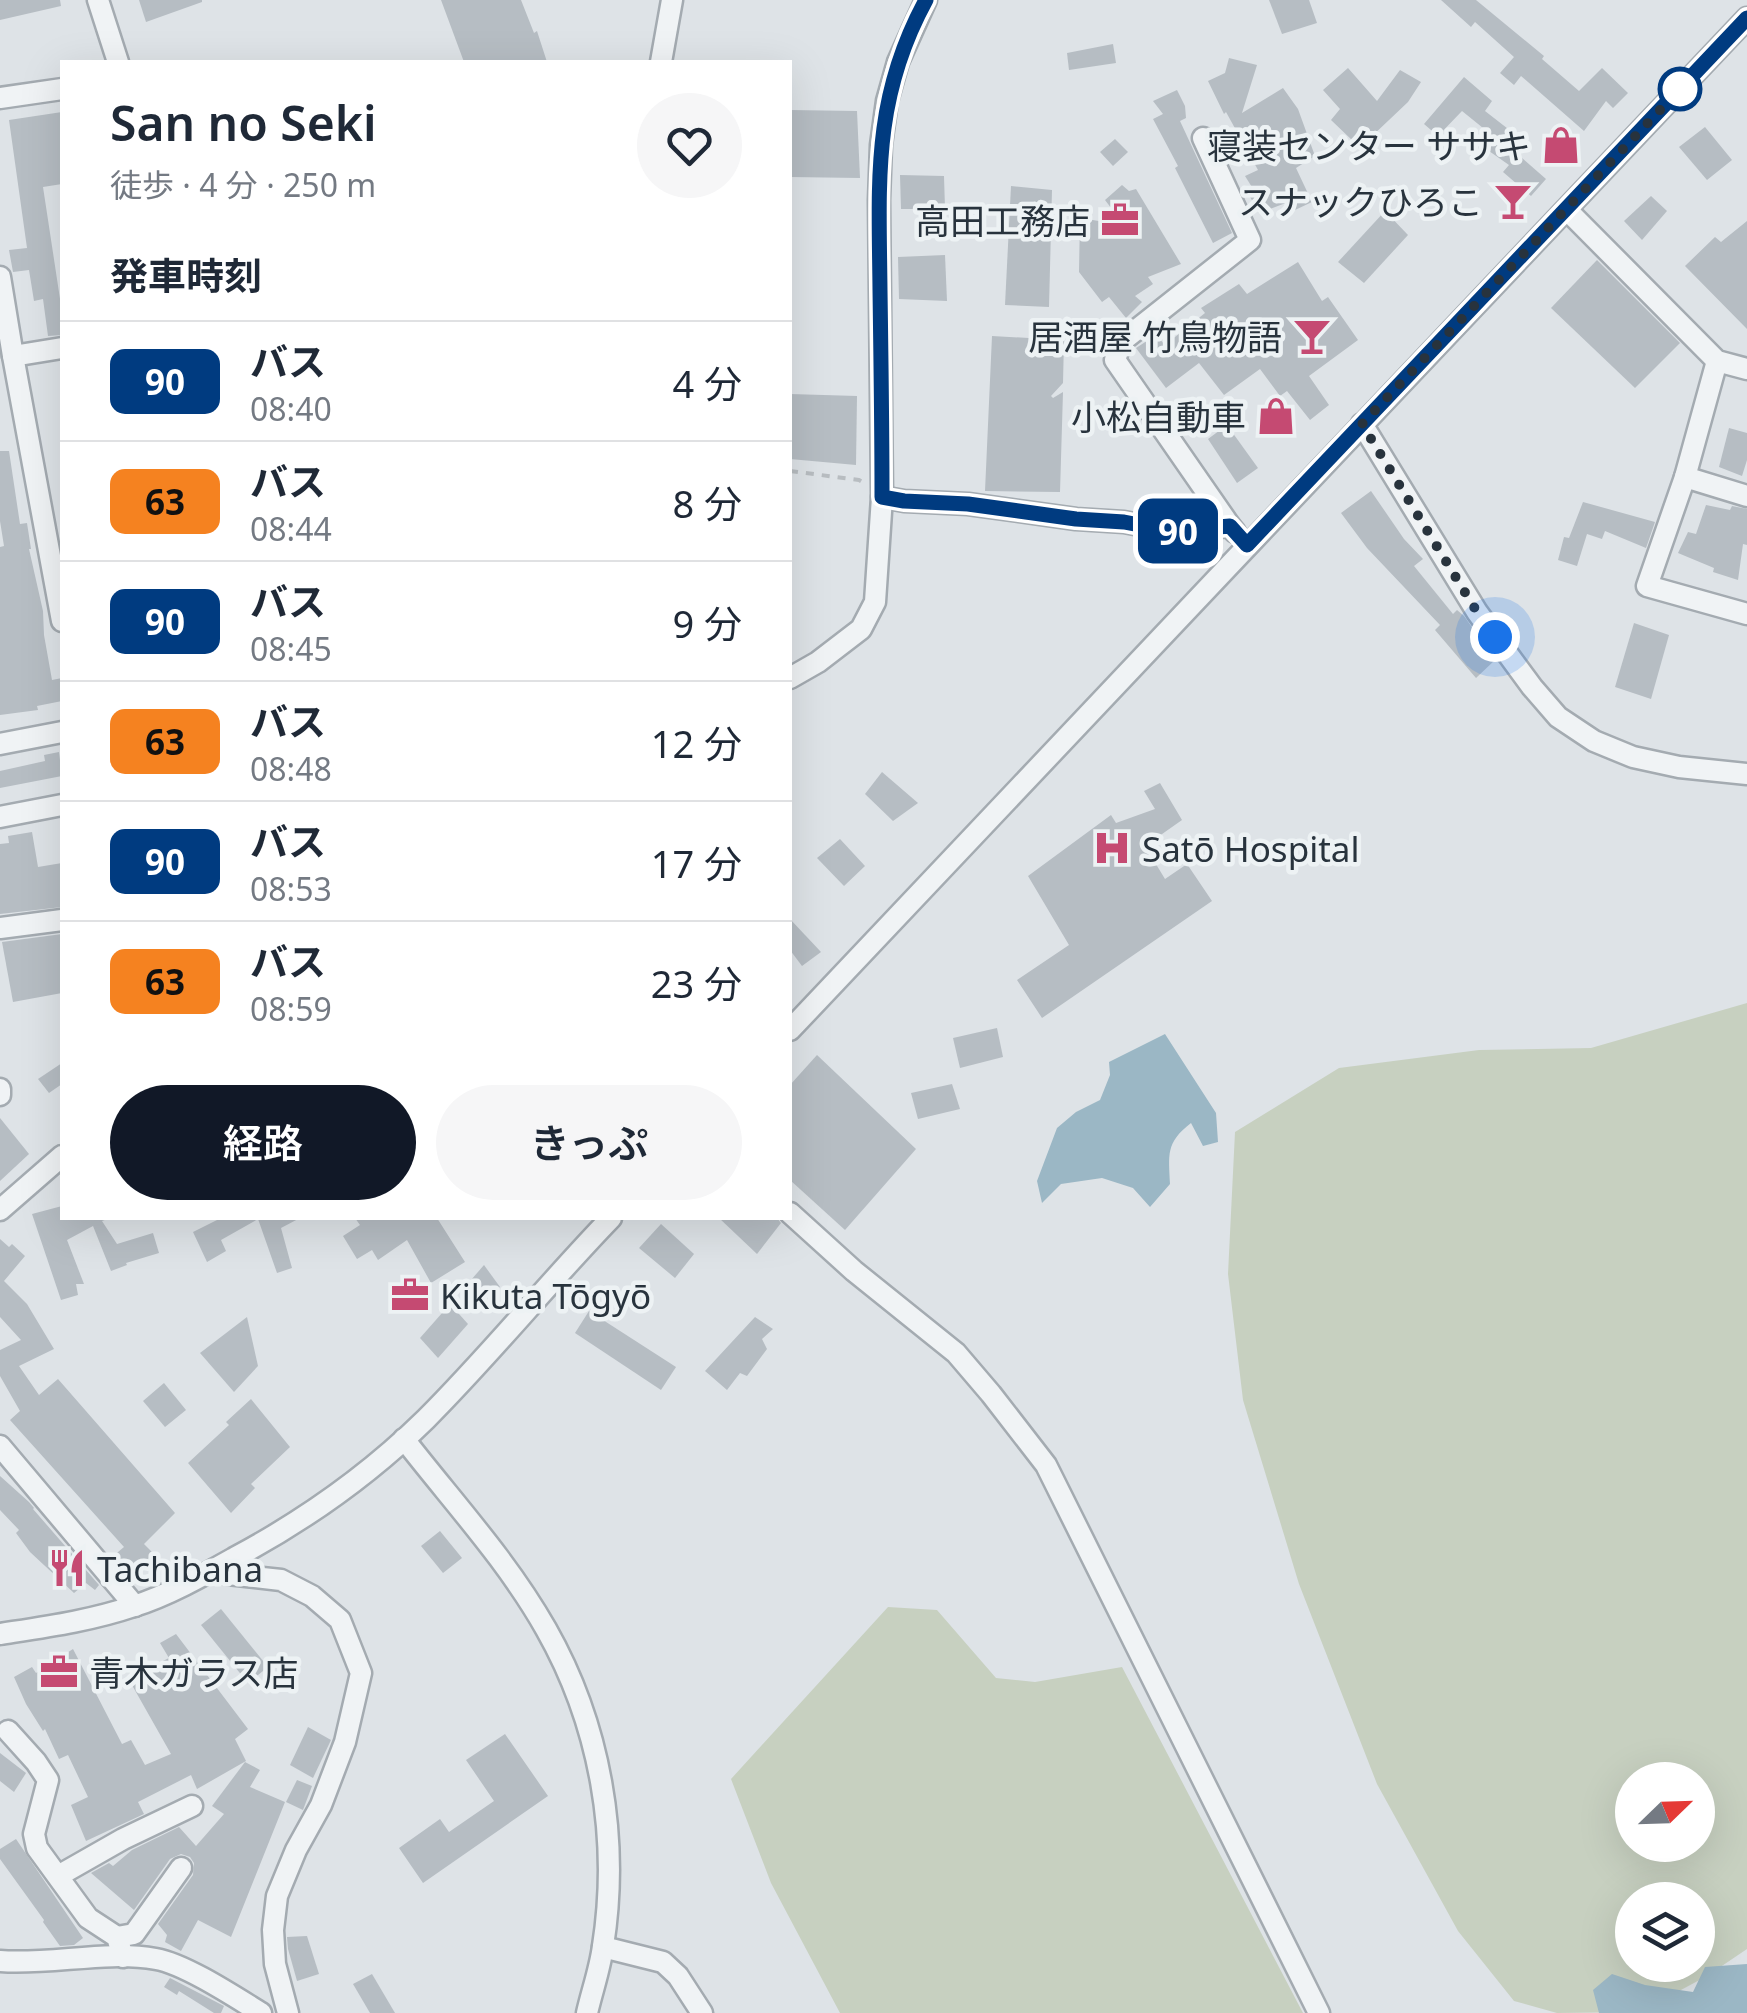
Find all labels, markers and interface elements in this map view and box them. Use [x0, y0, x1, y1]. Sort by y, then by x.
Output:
unlabelled marker [1659, 68, 1701, 110]
text: San no Seki [110, 90, 377, 155]
button: heart [637, 93, 742, 198]
place label: 寝装センター ササキ [1207, 122, 1531, 169]
shop icon: 寝装センター ササキ [1540, 124, 1582, 166]
text: 徒歩 · 4 分 · 250 m [110, 163, 376, 206]
place label: スナックひろこ [1238, 178, 1483, 225]
bar icon: スナックひろこ [1492, 180, 1534, 222]
place label: 高田工務店 [915, 197, 1090, 244]
office icon: 高田工務店 [1099, 199, 1141, 241]
text: 発車時刻 [110, 249, 262, 301]
place label: 居酒屋 竹鳥物語 [1028, 313, 1282, 360]
bar icon: 居酒屋 竹鳥物語 [1291, 315, 1333, 357]
text: バス [250, 335, 326, 387]
text: 4 分 [672, 357, 742, 409]
text: 90 [145, 358, 185, 405]
text: 08:40 [250, 387, 332, 430]
place label: 小松自動車 [1071, 393, 1246, 440]
shop icon: 小松自動車 [1255, 395, 1297, 437]
text: バス [250, 455, 326, 507]
text: 8 分 [672, 477, 742, 529]
text: 63 [145, 478, 185, 525]
line badge: 90 [1133, 498, 1223, 564]
text: 08:44 [250, 507, 332, 550]
text: 90 [1158, 508, 1198, 555]
text: バス [250, 575, 326, 627]
text: 9 分 [672, 597, 742, 649]
text: 90 [145, 598, 185, 645]
your location [1470, 612, 1520, 662]
text: 08:45 [250, 627, 332, 670]
text: バス [250, 695, 326, 747]
text: 12 分 [651, 717, 742, 769]
text: 63 [145, 718, 185, 765]
text: 08:48 [250, 747, 332, 790]
text: バス [250, 815, 326, 867]
place label: Satō Hospital [1142, 825, 1360, 872]
hospital icon: Satō Hospital [1091, 827, 1133, 869]
text: 17 分 [651, 837, 742, 889]
text: 90 [145, 838, 185, 885]
text: 08:53 [250, 867, 332, 910]
text: バス [250, 935, 326, 987]
text: 23 分 [651, 957, 742, 1009]
text: 63 [145, 958, 185, 1005]
text: 08:59 [250, 987, 332, 1030]
button: 経路 [110, 1085, 416, 1200]
button: きっぷ [436, 1085, 742, 1200]
place label: Kikuta Tōgyō [440, 1272, 651, 1319]
office icon: Kikuta Tōgyō [389, 1274, 431, 1316]
place label: Tachibana [97, 1545, 263, 1592]
restaurant icon: Tachibana [46, 1547, 88, 1589]
place label: 青木ガラス店 [89, 1649, 298, 1696]
office icon: 青木ガラス店 [38, 1651, 80, 1693]
north arrow [1615, 1762, 1715, 1862]
map controls [1615, 1762, 1715, 1982]
button: layers [1615, 1882, 1715, 1982]

